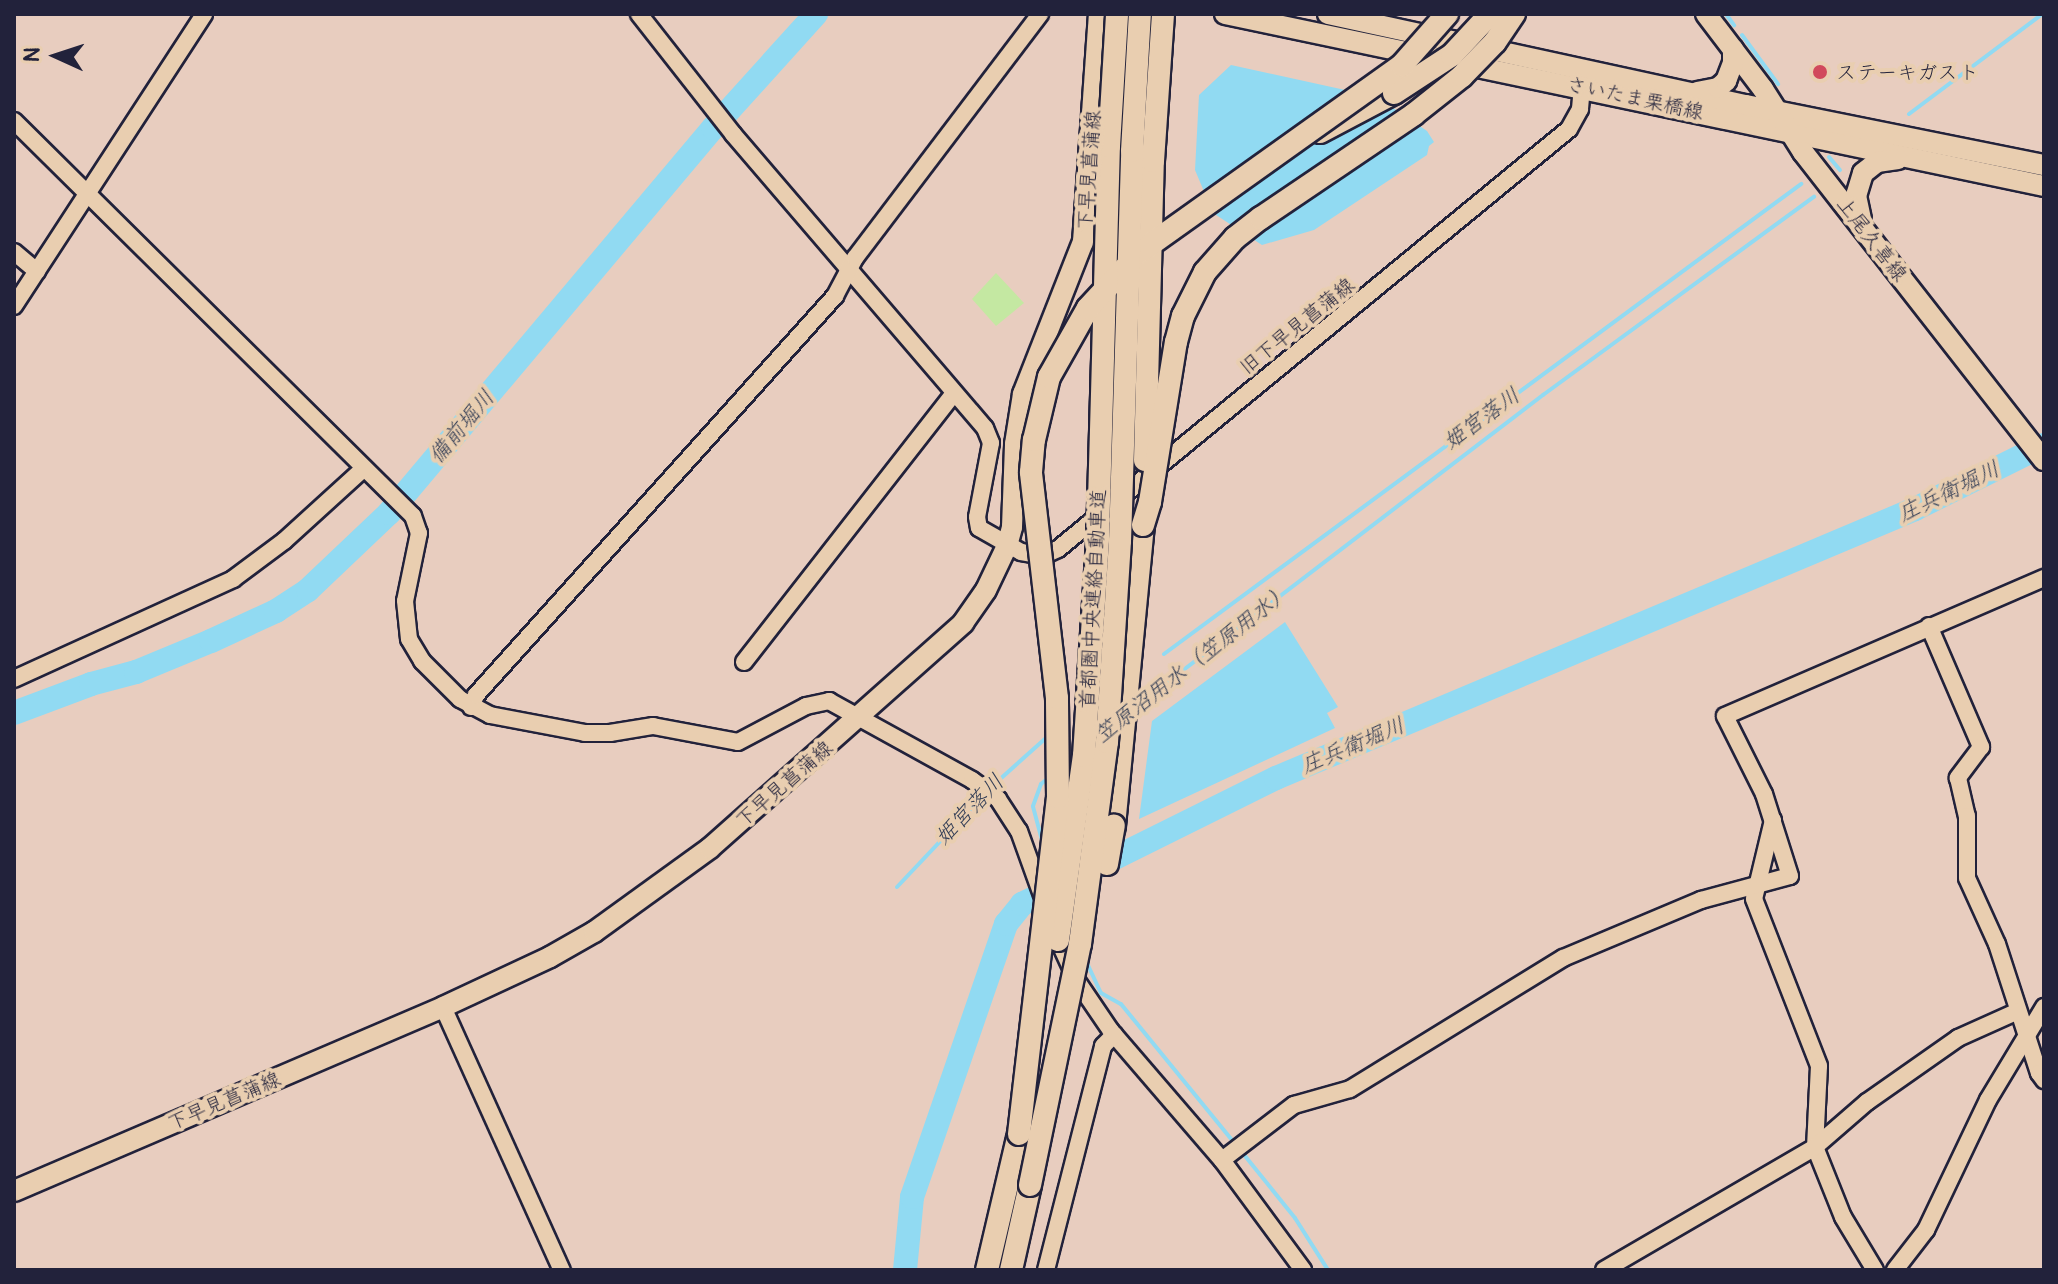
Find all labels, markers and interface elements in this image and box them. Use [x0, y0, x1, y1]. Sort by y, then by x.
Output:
north arrow [16, 16, 96, 96]
text: N [18, 47, 46, 63]
place label: ステーキガスト [1836, 60, 1976, 84]
marker: ステーキガスト [1811, 63, 1829, 81]
street label: さいたま栗橋線 [1564, 72, 1706, 124]
street label: 下早見菖蒲線 [1073, 109, 1105, 231]
street label: 上尾久喜線 [1832, 192, 1912, 286]
street label: 旧下早見菖蒲線 [1235, 273, 1359, 379]
water label: 姫宮落川 [1439, 382, 1525, 456]
water label: 備前堀川 [424, 385, 500, 469]
water label: 庄兵衛堀川 [1894, 456, 2004, 528]
street label: 首都圏中央連絡自動車道 [1075, 489, 1111, 709]
water label: 笠原沼用水（笠原用水） [1090, 579, 1296, 749]
water label: 庄兵衛堀川 [1297, 712, 1409, 780]
street label: 下早見菖蒲線 [731, 736, 837, 832]
water label: 姫宮落川 [930, 769, 1010, 851]
street label: 下早見菖蒲線 [164, 1067, 284, 1135]

